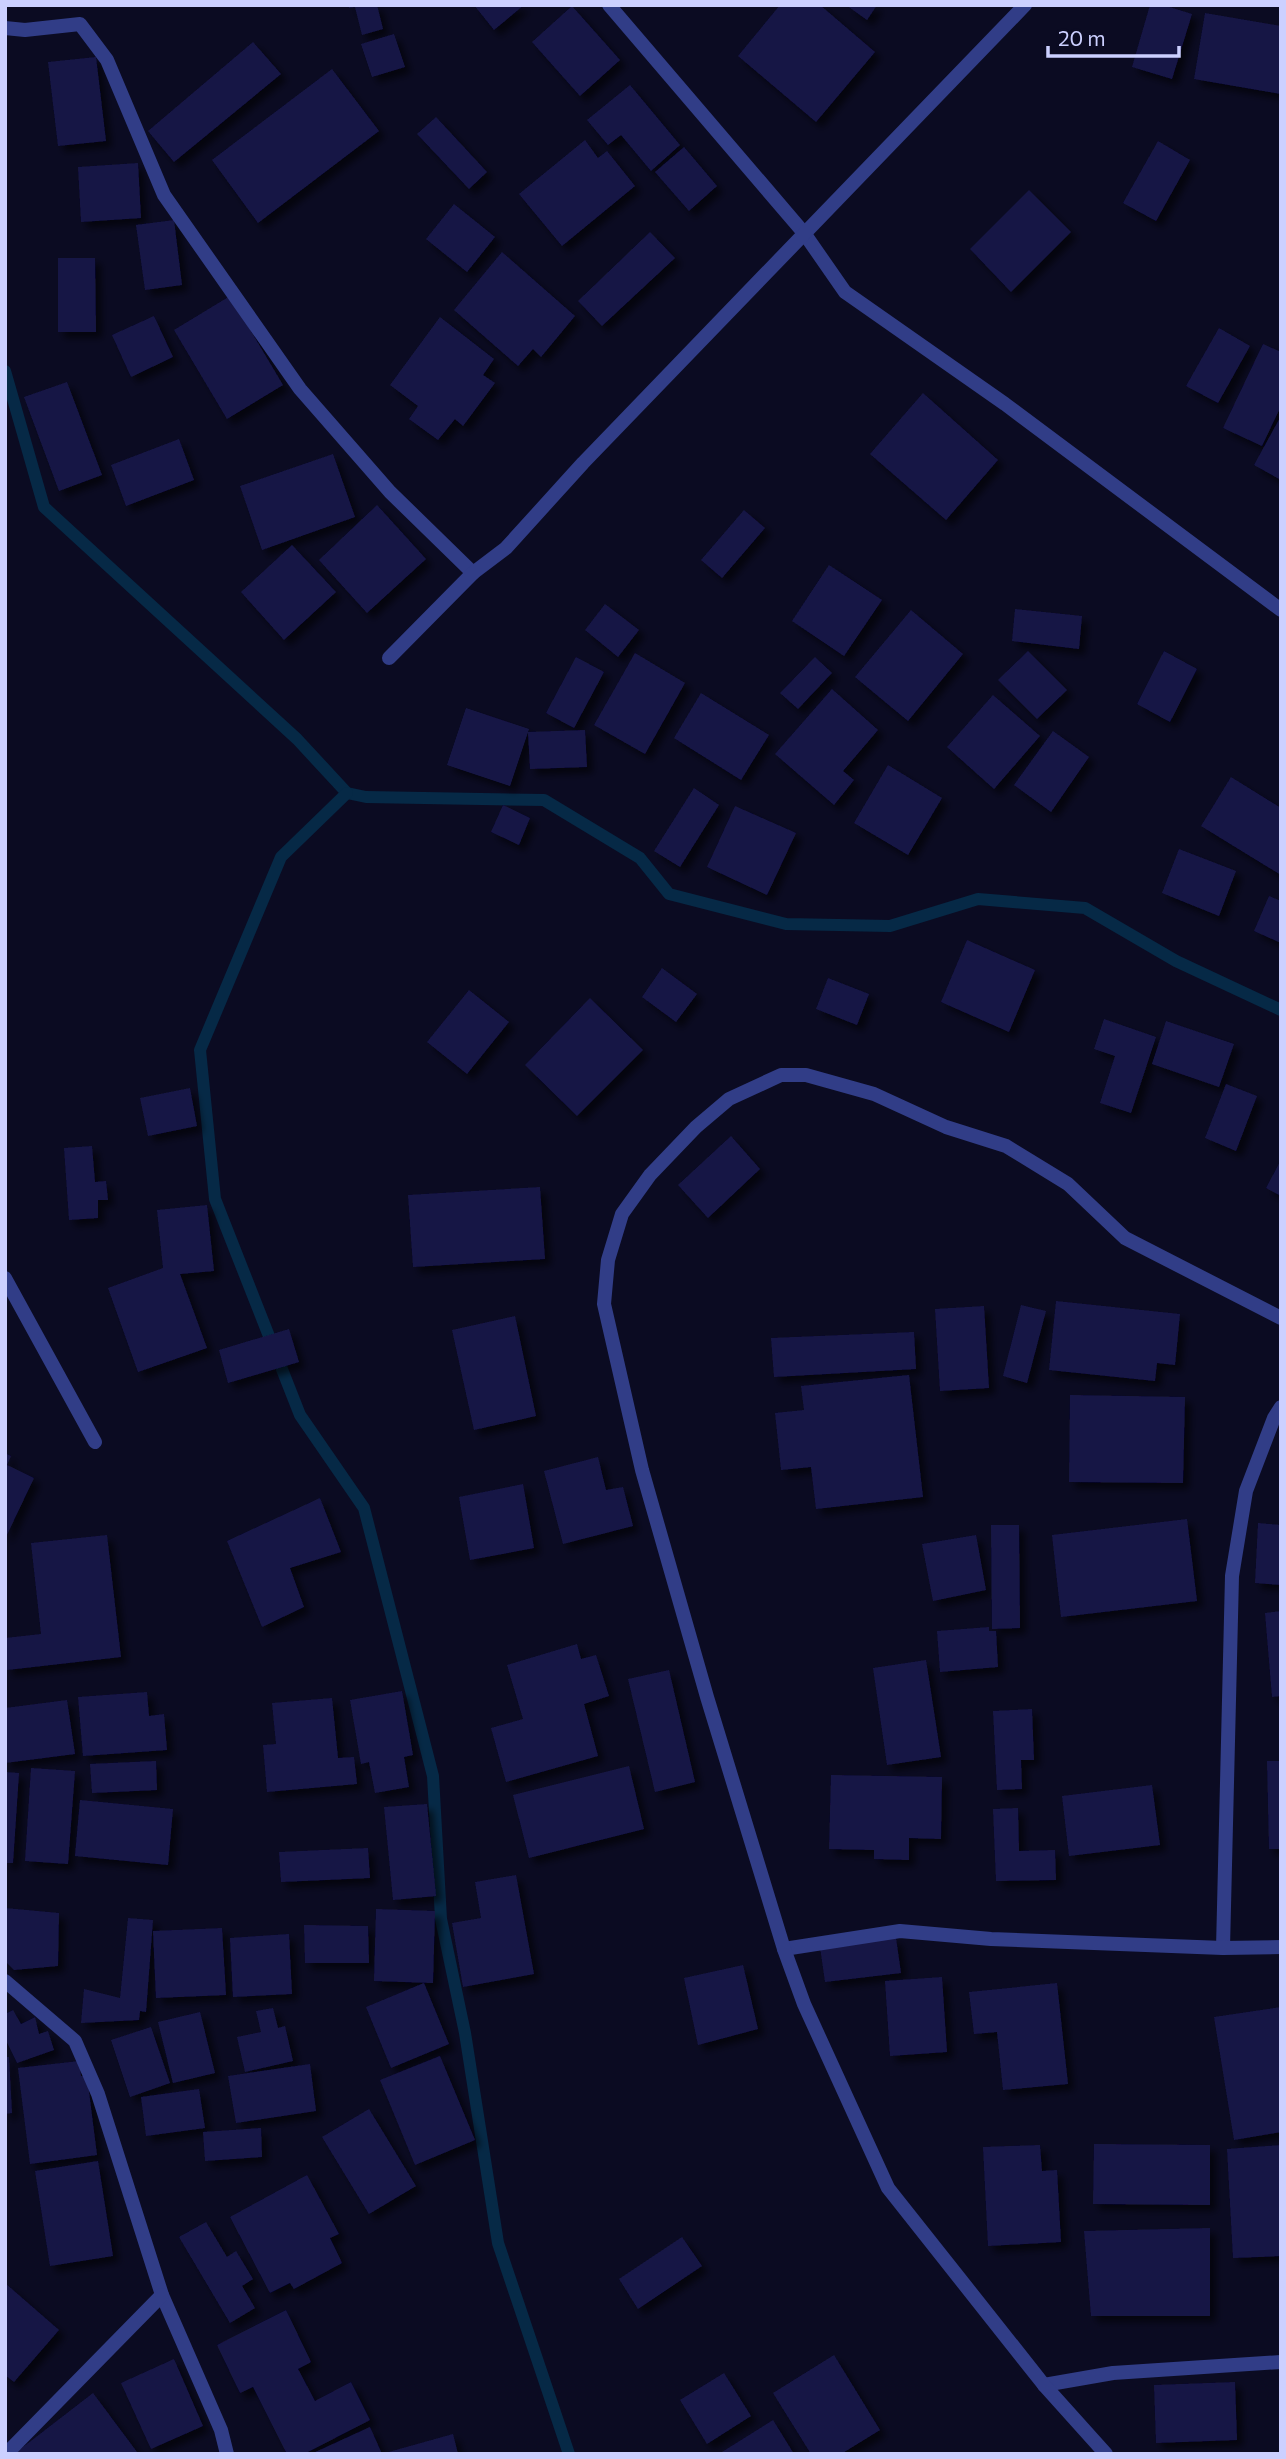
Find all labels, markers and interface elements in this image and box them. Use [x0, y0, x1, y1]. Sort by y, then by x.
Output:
scale bar [1048, 14, 1179, 58]
text: 20 m [1058, 25, 1106, 50]

